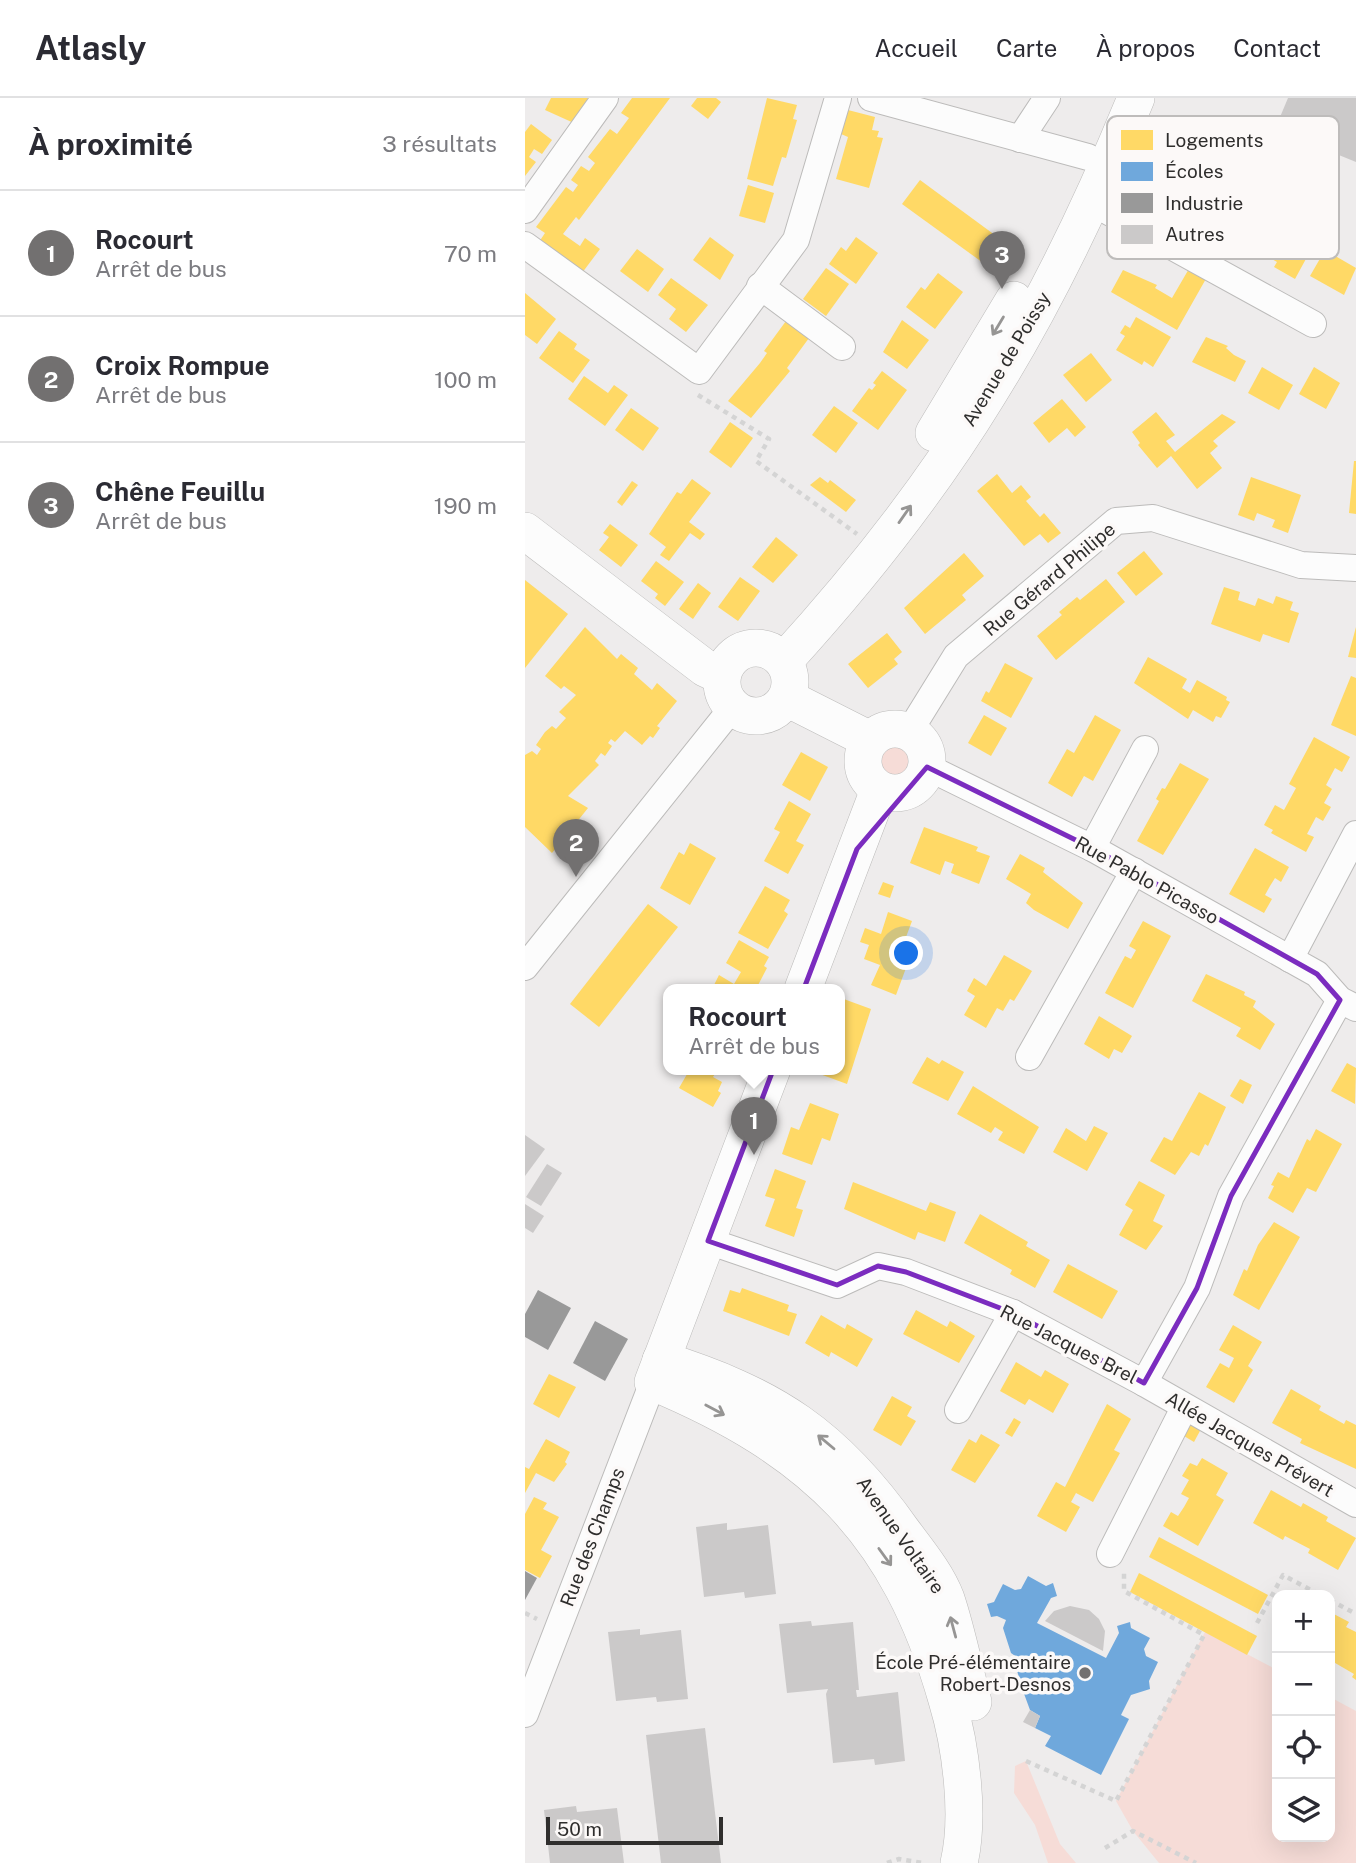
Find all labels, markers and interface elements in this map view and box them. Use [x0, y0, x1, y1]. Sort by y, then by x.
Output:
text: Atlasly [35, 29, 146, 67]
text: Accueil [875, 34, 958, 62]
text: Carte [996, 34, 1057, 62]
text: À propos [1095, 34, 1195, 62]
text: Contact [1233, 34, 1321, 62]
legend [1107, 116, 1339, 259]
text: À proximité [28, 126, 193, 162]
text: Logements [1165, 129, 1263, 151]
text: 3 résultats [382, 130, 497, 157]
text: Écoles [1165, 160, 1223, 182]
text: Industrie [1165, 192, 1243, 214]
text: Autres [1165, 223, 1224, 245]
text: Rocourt [95, 224, 194, 255]
pin: 3 [979, 231, 1025, 289]
text: 1 [46, 240, 56, 267]
text: 70 m [444, 240, 497, 267]
text: Arrêt de bus [95, 255, 227, 282]
street label: Avenue de Poissy [957, 288, 1055, 430]
one-way arrow [991, 315, 1005, 335]
text: Croix Rompue [95, 350, 269, 381]
text: 2 [44, 366, 58, 393]
text: 100 m [434, 366, 497, 393]
text: Arrêt de bus [95, 381, 227, 408]
text: Chêne Feuillu [95, 476, 265, 507]
text: 3 [43, 492, 59, 519]
text: 190 m [434, 492, 497, 519]
one-way arrow [898, 505, 912, 524]
text: Arrêt de bus [95, 507, 227, 534]
street label: Rue Gérard Philipe [979, 518, 1119, 640]
pin: 2 [553, 819, 599, 877]
street label: Rue Pablo Picasso [1071, 831, 1223, 929]
your location [889, 936, 923, 970]
popup [663, 984, 845, 1075]
text: Rocourt [688, 1001, 787, 1032]
text: Arrêt de bus [688, 1032, 820, 1059]
pin: 1 [731, 1097, 777, 1155]
street label: Rue Jacques Brel [997, 1300, 1141, 1388]
street label: Allée Jacques Prévert [1162, 1387, 1338, 1501]
one-way arrow [705, 1403, 725, 1417]
one-way arrow [817, 1434, 835, 1450]
street label: Rue des Champs [555, 1465, 629, 1609]
street label: Avenue Voltaire [852, 1472, 950, 1598]
one-way arrow [878, 1547, 892, 1566]
map controls [1272, 1590, 1335, 1842]
button: + [1272, 1590, 1335, 1653]
one-way arrow [946, 1616, 959, 1638]
place label: École Pré-élémentaire Robert-Desnos [875, 1651, 1071, 1695]
button: − [1272, 1653, 1335, 1716]
marker: École Pré-élémentaire Robert-Desnos [1077, 1665, 1093, 1681]
button: locate [1272, 1716, 1335, 1779]
button: layers [1272, 1779, 1335, 1842]
scale bar [546, 1814, 723, 1846]
text: 50 m [557, 1818, 602, 1840]

